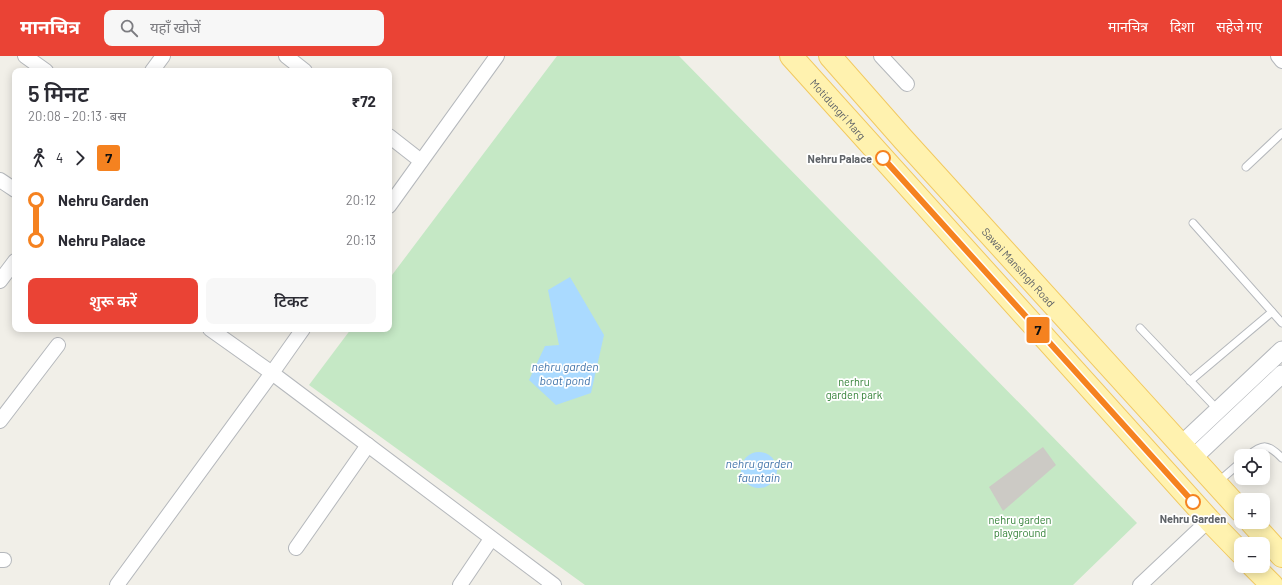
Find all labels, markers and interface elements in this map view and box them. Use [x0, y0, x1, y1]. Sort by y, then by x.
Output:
search box [104, 10, 384, 46]
text: मानचित्र [20, 15, 80, 38]
icon: search [118, 17, 140, 39]
text: यहाँ खोजें [150, 18, 201, 36]
text: मानचित्र [1108, 18, 1148, 35]
text: दिशा [1170, 18, 1194, 35]
text: सहेजे गए [1216, 18, 1262, 35]
street label: Motidungri Marg [808, 76, 869, 142]
text: 5 मिनट [28, 80, 89, 106]
text: ₹72 [352, 92, 376, 110]
text: 20:08 – 20:13 · बस [28, 108, 126, 124]
icon: walk [28, 147, 50, 169]
icon: forward [69, 147, 91, 169]
text: 7 [105, 149, 112, 166]
text: 4 [56, 150, 63, 166]
marker: Nehru Palace [875, 150, 891, 166]
place label: Nehru Palace [808, 152, 872, 165]
text: Nehru Garden [58, 191, 149, 209]
text: 20:12 [346, 192, 376, 208]
street label: Sawai Mansingh Road [980, 224, 1058, 309]
text: Nehru Palace [58, 231, 146, 249]
text: 20:13 [346, 232, 376, 248]
button: शुरू करें [28, 278, 198, 324]
button: टिकट [206, 278, 376, 324]
line badge: 7 [1025, 317, 1051, 343]
text: 7 [1035, 321, 1041, 338]
water label: nehru garden boat pond [531, 359, 599, 387]
park label: nerhru garden park [826, 375, 883, 401]
map controls [1234, 449, 1270, 573]
button: locate [1234, 449, 1270, 485]
water label: nehru garden fauntain [725, 456, 793, 484]
button: + [1234, 493, 1270, 529]
marker: Nehru Garden [1185, 494, 1201, 510]
place label: Nehru Garden [1160, 512, 1226, 525]
park label: nehru garden playground [989, 513, 1052, 539]
button: − [1234, 537, 1270, 573]

